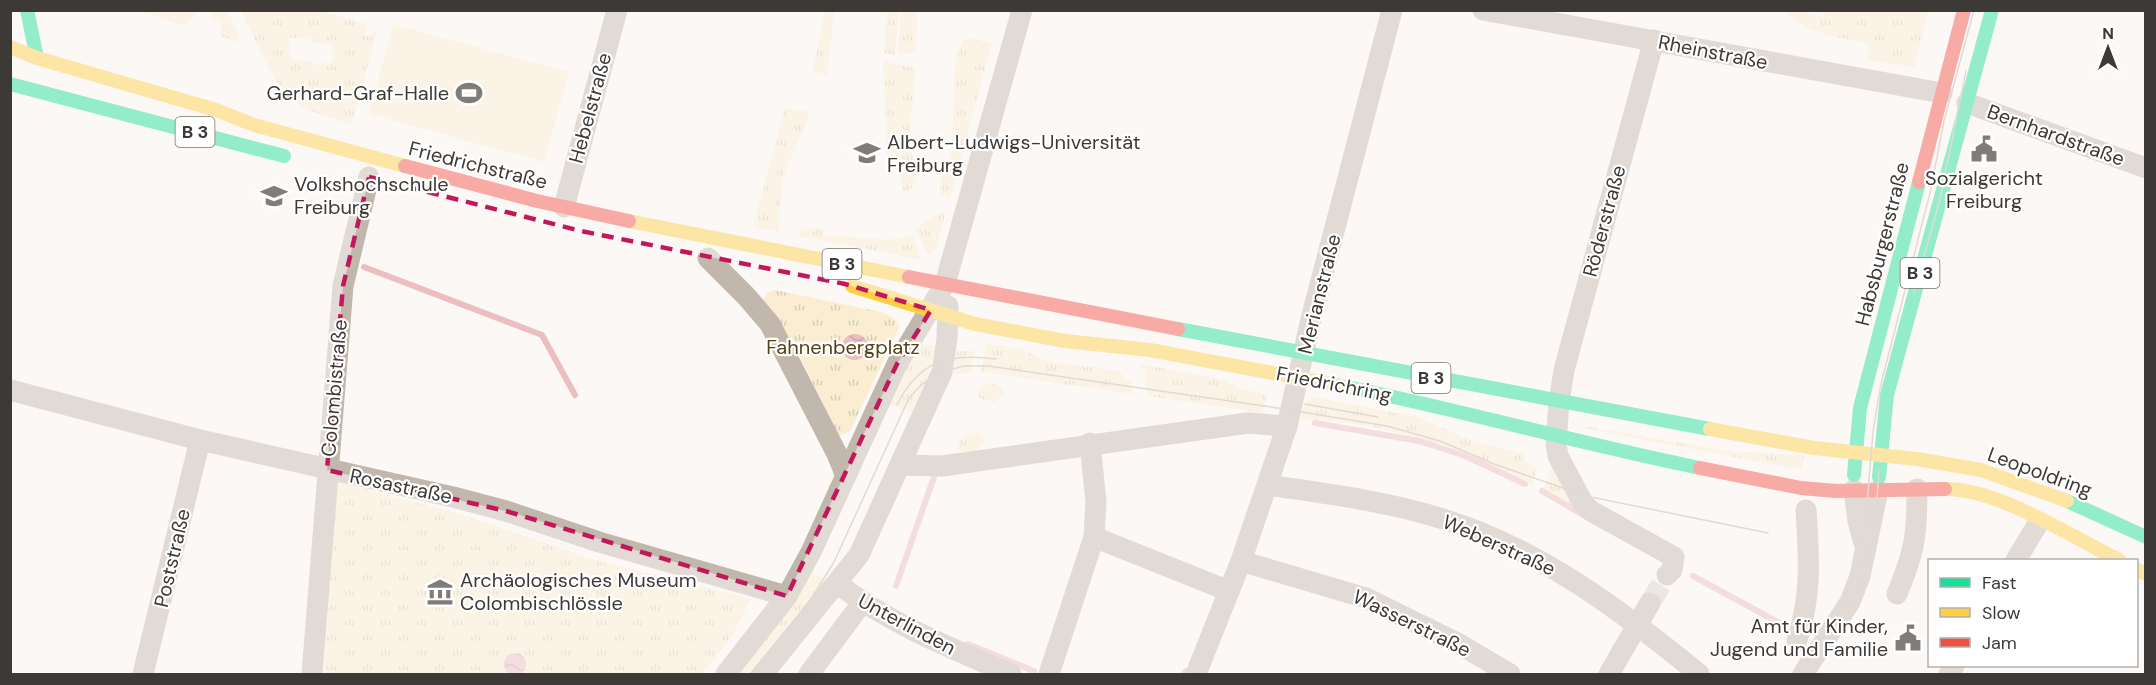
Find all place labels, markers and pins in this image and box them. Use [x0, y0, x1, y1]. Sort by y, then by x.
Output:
sports icon: Gerhard-Graf-Halle [454, 78, 484, 108]
place label: Gerhard-Graf-Halle [266, 80, 449, 106]
place label: Albert-Ludwigs-Universität Freiburg [887, 129, 1141, 178]
public building icon: Sozialgericht Freiburg [1969, 134, 1999, 164]
school or university icon: Albert-Ludwigs-Universität Freiburg [852, 138, 882, 168]
place label: Sozialgericht Freiburg [1925, 165, 2043, 214]
place label: Volkshochschule Freiburg [294, 171, 449, 220]
school or university icon: Volkshochschule Freiburg [259, 181, 289, 211]
place label: Archäologisches Museum Colombischlössle [460, 567, 697, 616]
museum icon: Archäologisches Museum Colombischlössle [425, 577, 455, 607]
place label: Amt für Kinder, Jugend und Familie [1710, 613, 1888, 662]
public building icon: Amt für Kinder, Jugend und Familie [1893, 623, 1923, 653]

